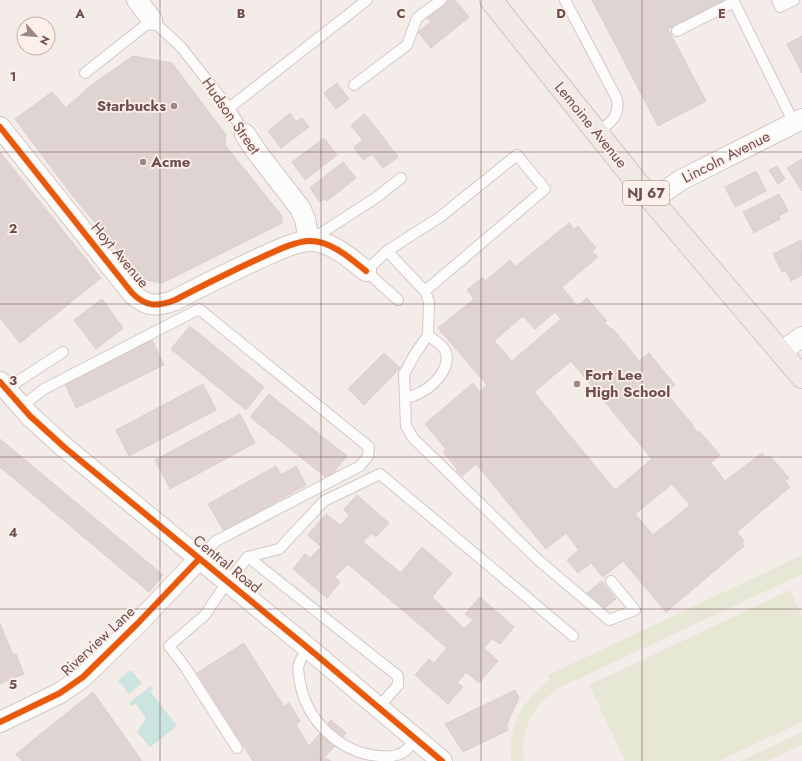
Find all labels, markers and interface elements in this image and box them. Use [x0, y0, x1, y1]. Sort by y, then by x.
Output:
text: A [74, 4, 85, 23]
text: B [237, 4, 246, 23]
text: C [396, 4, 406, 23]
text: D [556, 4, 566, 23]
text: E [718, 4, 726, 23]
north arrow [16, 16, 56, 56]
text: N [36, 33, 54, 48]
text: 1 [10, 67, 16, 86]
street label: Hudson Street [196, 73, 266, 159]
street label: Lemoine Avenue [549, 77, 633, 173]
place label: Starbucks [97, 95, 166, 117]
marker: Starbucks [169, 101, 179, 111]
street label: Lincoln Avenue [678, 125, 774, 189]
place label: Acme [150, 151, 191, 173]
marker: Acme [138, 157, 148, 167]
road number: NJ 67 [623, 181, 669, 205]
street label: Hoyt Avenue [86, 217, 154, 293]
text: 2 [9, 219, 17, 238]
place label: Fort Lee High School [585, 364, 670, 403]
text: 3 [9, 371, 17, 390]
marker: Fort Lee High School [572, 379, 582, 389]
text: 4 [8, 523, 18, 542]
street label: Central Road [188, 530, 266, 598]
street label: Riverview Lane [56, 601, 140, 681]
text: 5 [9, 675, 17, 694]

